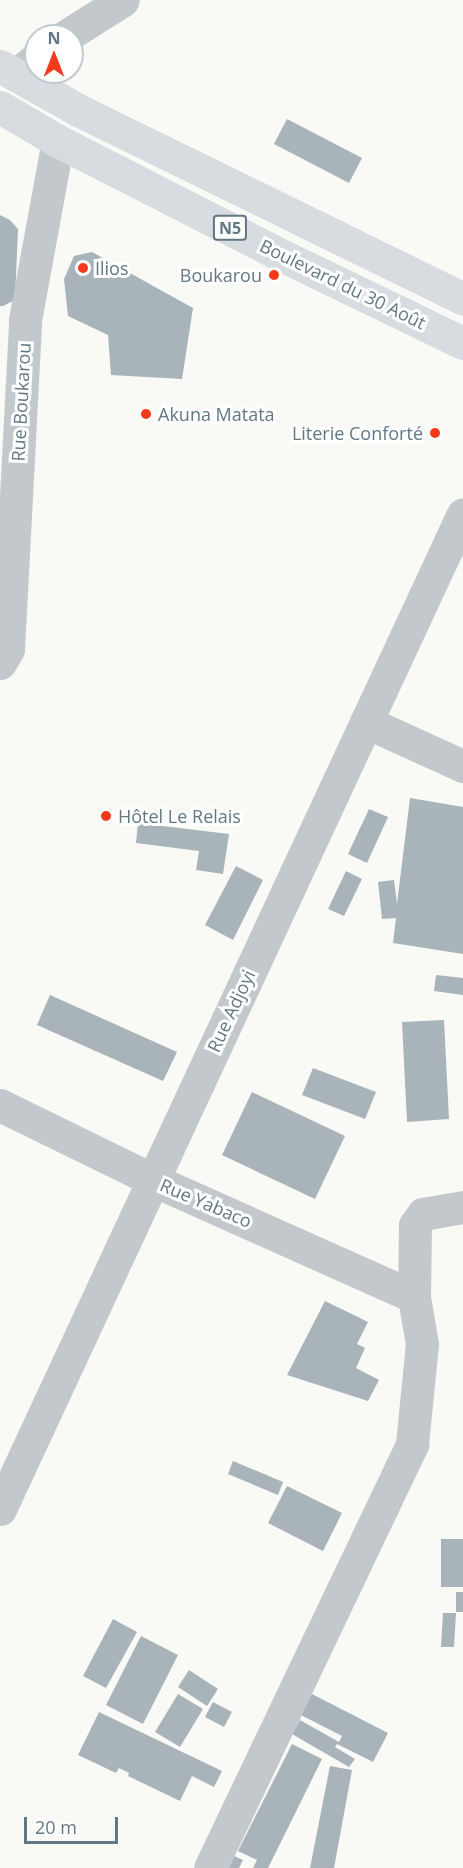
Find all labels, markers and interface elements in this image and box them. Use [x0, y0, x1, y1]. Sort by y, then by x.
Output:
north arrow [24, 24, 84, 84]
text: N [47, 27, 61, 49]
road number: N5 [212, 215, 248, 241]
street label: Boulevard du 30 Août [257, 234, 429, 334]
place label: Ilios [95, 257, 129, 279]
marker: Ilios [76, 261, 90, 275]
place label: Boukarou [180, 264, 262, 286]
marker: Boukarou [267, 268, 281, 282]
street label: Rue Boukarou [7, 342, 35, 462]
place label: Akuna Matata [158, 403, 275, 425]
marker: Akuna Matata [139, 407, 153, 421]
place label: Literie Conforté [292, 422, 423, 444]
marker: Literie Conforté [428, 426, 442, 440]
place label: Hôtel Le Relais [118, 805, 241, 827]
marker: Hôtel Le Relais [99, 809, 113, 823]
street label: Rue Adjoyi [203, 966, 259, 1056]
street label: Rue Yabaco [157, 1174, 255, 1232]
scale bar [27, 1805, 122, 1843]
text: 20 m [35, 1815, 77, 1839]

